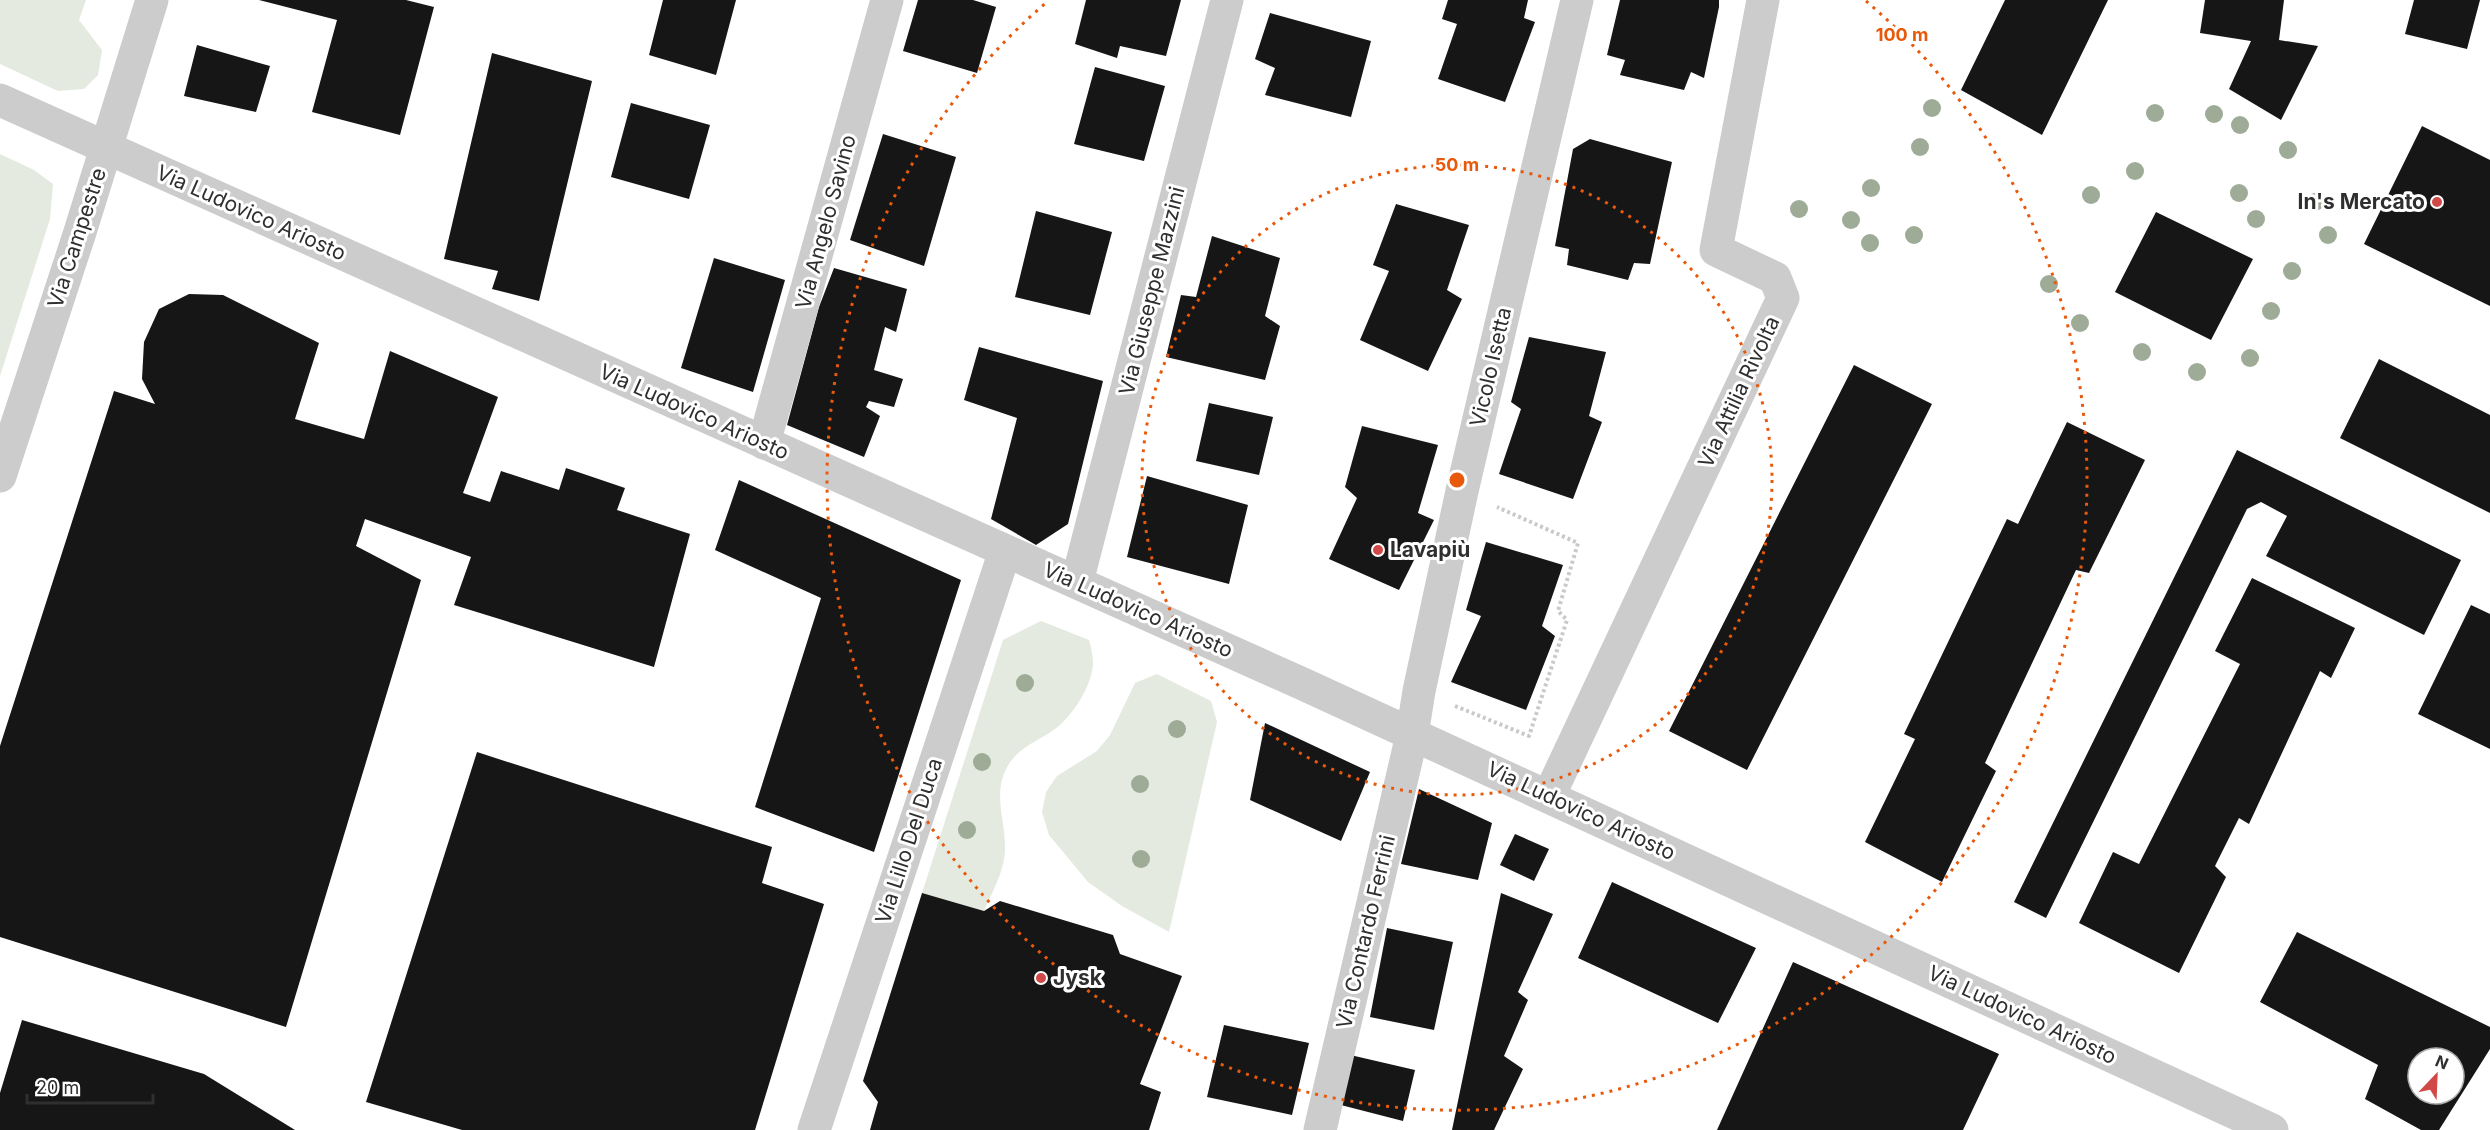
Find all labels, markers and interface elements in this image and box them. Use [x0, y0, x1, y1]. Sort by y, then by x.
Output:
text: 100 m [1876, 24, 1928, 45]
street label: Via Angelo Savino [790, 132, 861, 312]
text: 50 m [1435, 154, 1479, 175]
street label: Via Ludovico Ariosto [153, 159, 350, 266]
street label: Via Campestre [42, 165, 111, 311]
street label: Via Giuseppe Mazzini [1113, 184, 1190, 398]
place label: In's Mercato [2298, 189, 2425, 214]
marker: In's Mercato [2430, 195, 2444, 209]
street label: Vicolo Isetta [1465, 305, 1516, 429]
street label: Via Attilia Rivolta [1693, 312, 1785, 472]
street label: Via Ludovico Ariosto [596, 358, 793, 465]
centre of rings [1447, 470, 1467, 490]
place label: Lavapiù [1390, 537, 1470, 562]
marker: Lavapiù [1371, 543, 1385, 557]
street label: Via Ludovico Ariosto [1040, 556, 1237, 663]
street label: Via Lillo Del Duca [870, 755, 947, 927]
street label: Via Ludovico Ariosto [1483, 756, 1679, 865]
street label: Via Contardo Ferrini [1331, 833, 1400, 1031]
street label: Via Ludovico Ariosto [1924, 960, 2120, 1069]
place label: Jysk [1053, 965, 1103, 990]
marker: Jysk [1034, 971, 1048, 985]
north arrow [2406, 1046, 2466, 1106]
text: N [2432, 1051, 2451, 1074]
scale bar [27, 1067, 153, 1105]
text: 20 m [36, 1077, 79, 1098]

